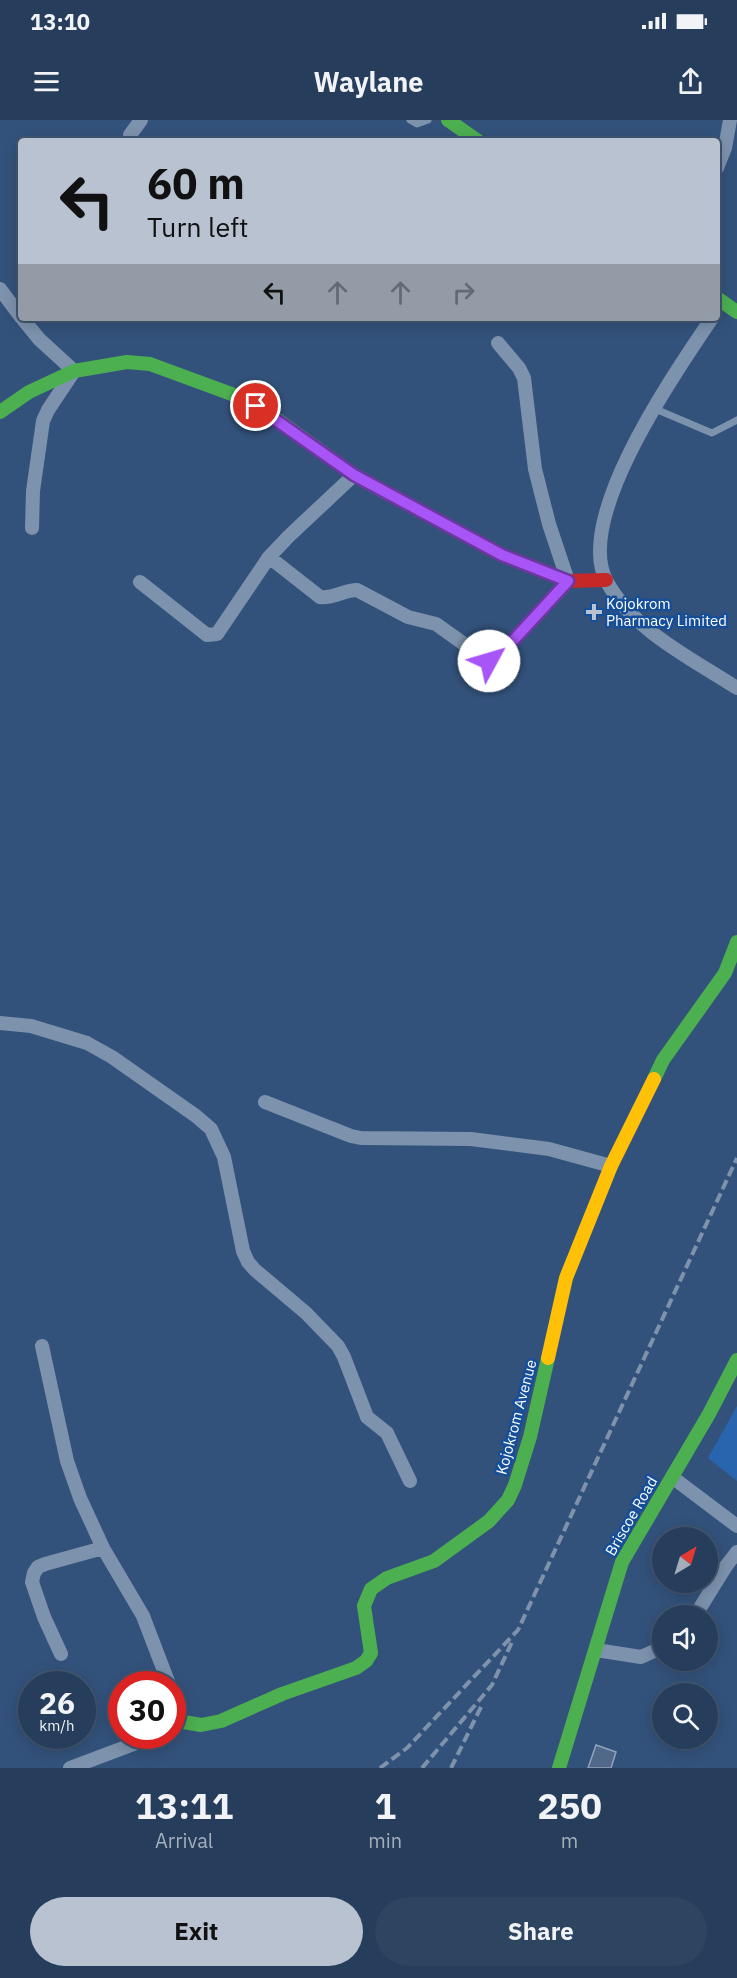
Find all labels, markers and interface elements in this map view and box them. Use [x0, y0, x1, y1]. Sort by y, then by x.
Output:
text: 13:10 [30, 7, 90, 36]
text: Waylane [314, 64, 423, 99]
icon: menu [30, 65, 63, 98]
icon: share [674, 65, 707, 98]
text: 60 m [147, 156, 245, 211]
icon: left [48, 162, 126, 240]
text: Turn left [147, 209, 248, 244]
icon: left [258, 276, 291, 309]
icon: ahead [321, 276, 354, 309]
icon: ahead [384, 276, 417, 309]
icon: right [447, 276, 480, 309]
pin [230, 380, 281, 431]
icon: arrive [239, 389, 272, 422]
place label: Kojokrom Pharmacy Limited [606, 594, 727, 630]
marker: Kojokrom Pharmacy Limited [587, 605, 601, 619]
position arrow [457, 629, 521, 693]
street label: Kojokrom Avenue [492, 1357, 540, 1477]
street label: Briscoe Road [601, 1473, 661, 1559]
north arrow [652, 1527, 718, 1593]
map controls [652, 1527, 718, 1749]
button: sound [652, 1605, 718, 1671]
speed limit sign: 30 [108, 1671, 186, 1749]
text: 26 [39, 1683, 75, 1722]
button: search [652, 1683, 718, 1749]
text: km/h [39, 1716, 75, 1735]
text: 13:11 [135, 1782, 233, 1829]
text: 1 [374, 1782, 396, 1829]
text: 250 [537, 1782, 602, 1829]
text: Arrival [155, 1827, 213, 1854]
text: min [368, 1827, 402, 1854]
text: m [561, 1827, 578, 1854]
button: Exit [30, 1897, 363, 1966]
button: Share [375, 1897, 707, 1966]

